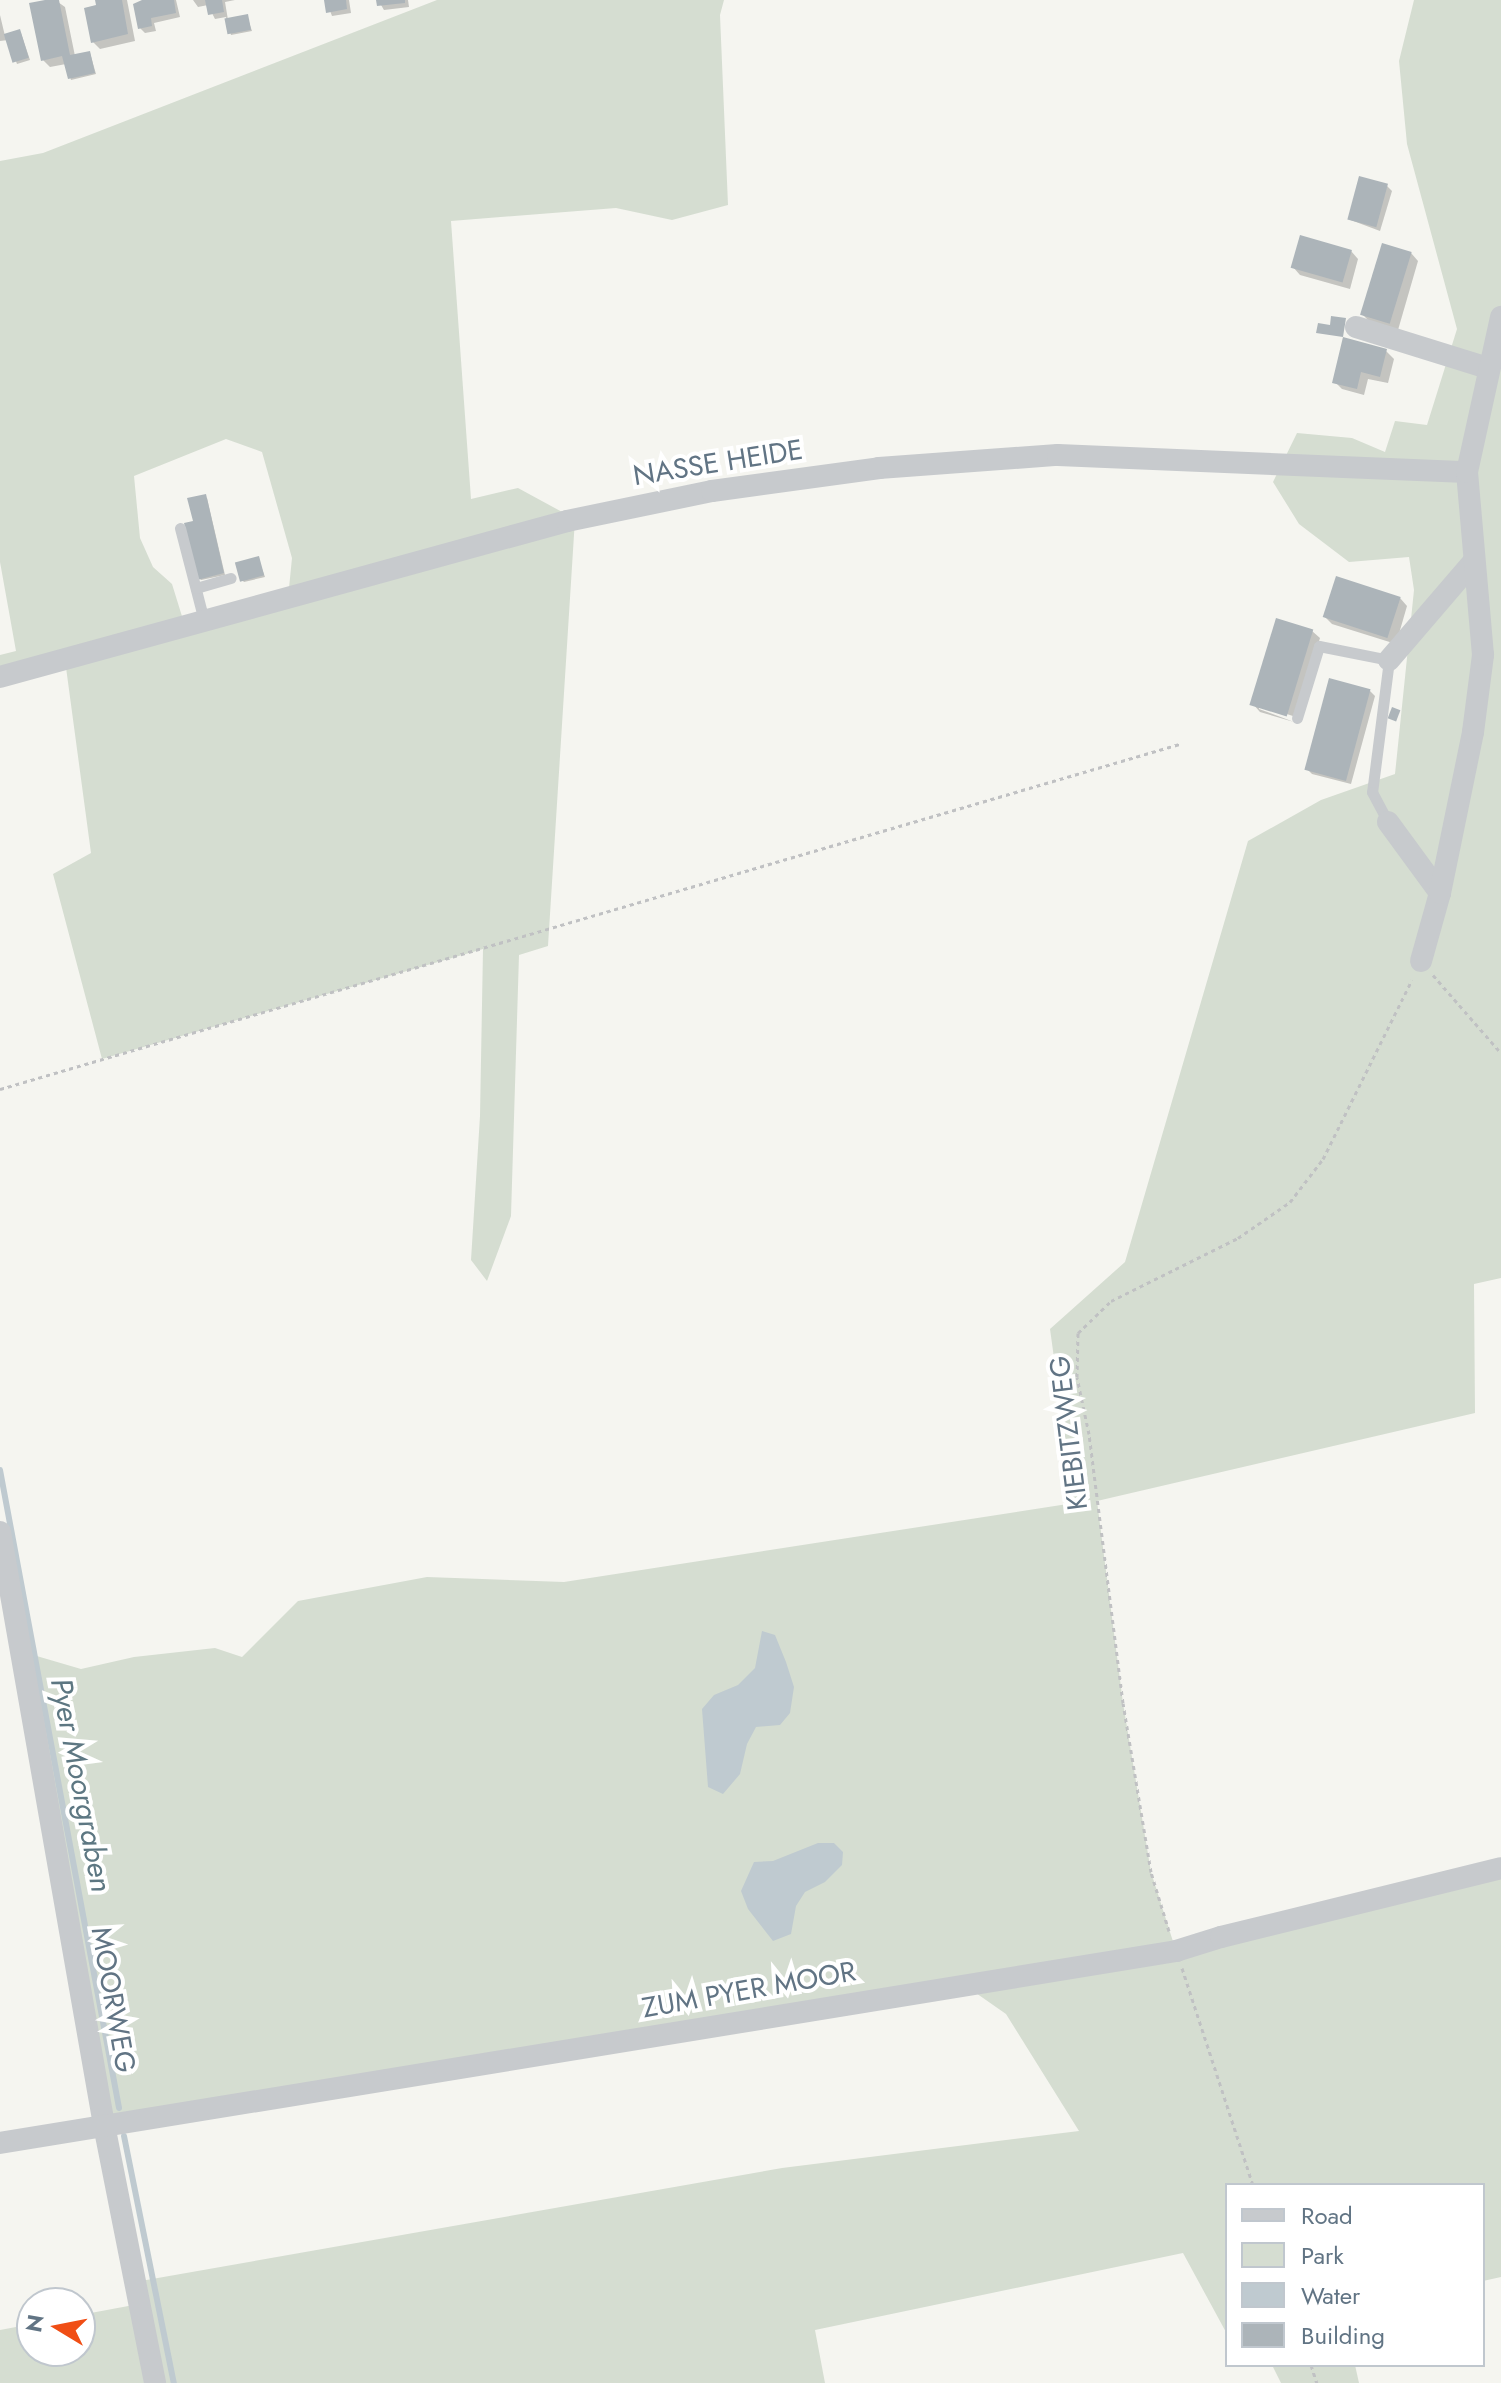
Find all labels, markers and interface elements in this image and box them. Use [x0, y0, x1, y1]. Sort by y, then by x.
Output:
street label: NASSE HEIDE [631, 433, 805, 493]
street label: KIEBITZWEG [1043, 1354, 1095, 1512]
water label: Pyer Moorgraben [43, 1675, 119, 1895]
street label: MOORWEG [84, 1924, 142, 2076]
street label: ZUM PYER MOOR [640, 1955, 858, 2025]
legend [1225, 2183, 1485, 2367]
text: Road [1301, 2198, 1353, 2233]
text: Park [1301, 2238, 1344, 2273]
text: Water [1301, 2278, 1360, 2313]
north arrow [16, 2287, 96, 2367]
text: N [17, 2312, 52, 2335]
text: Building [1301, 2318, 1385, 2353]

